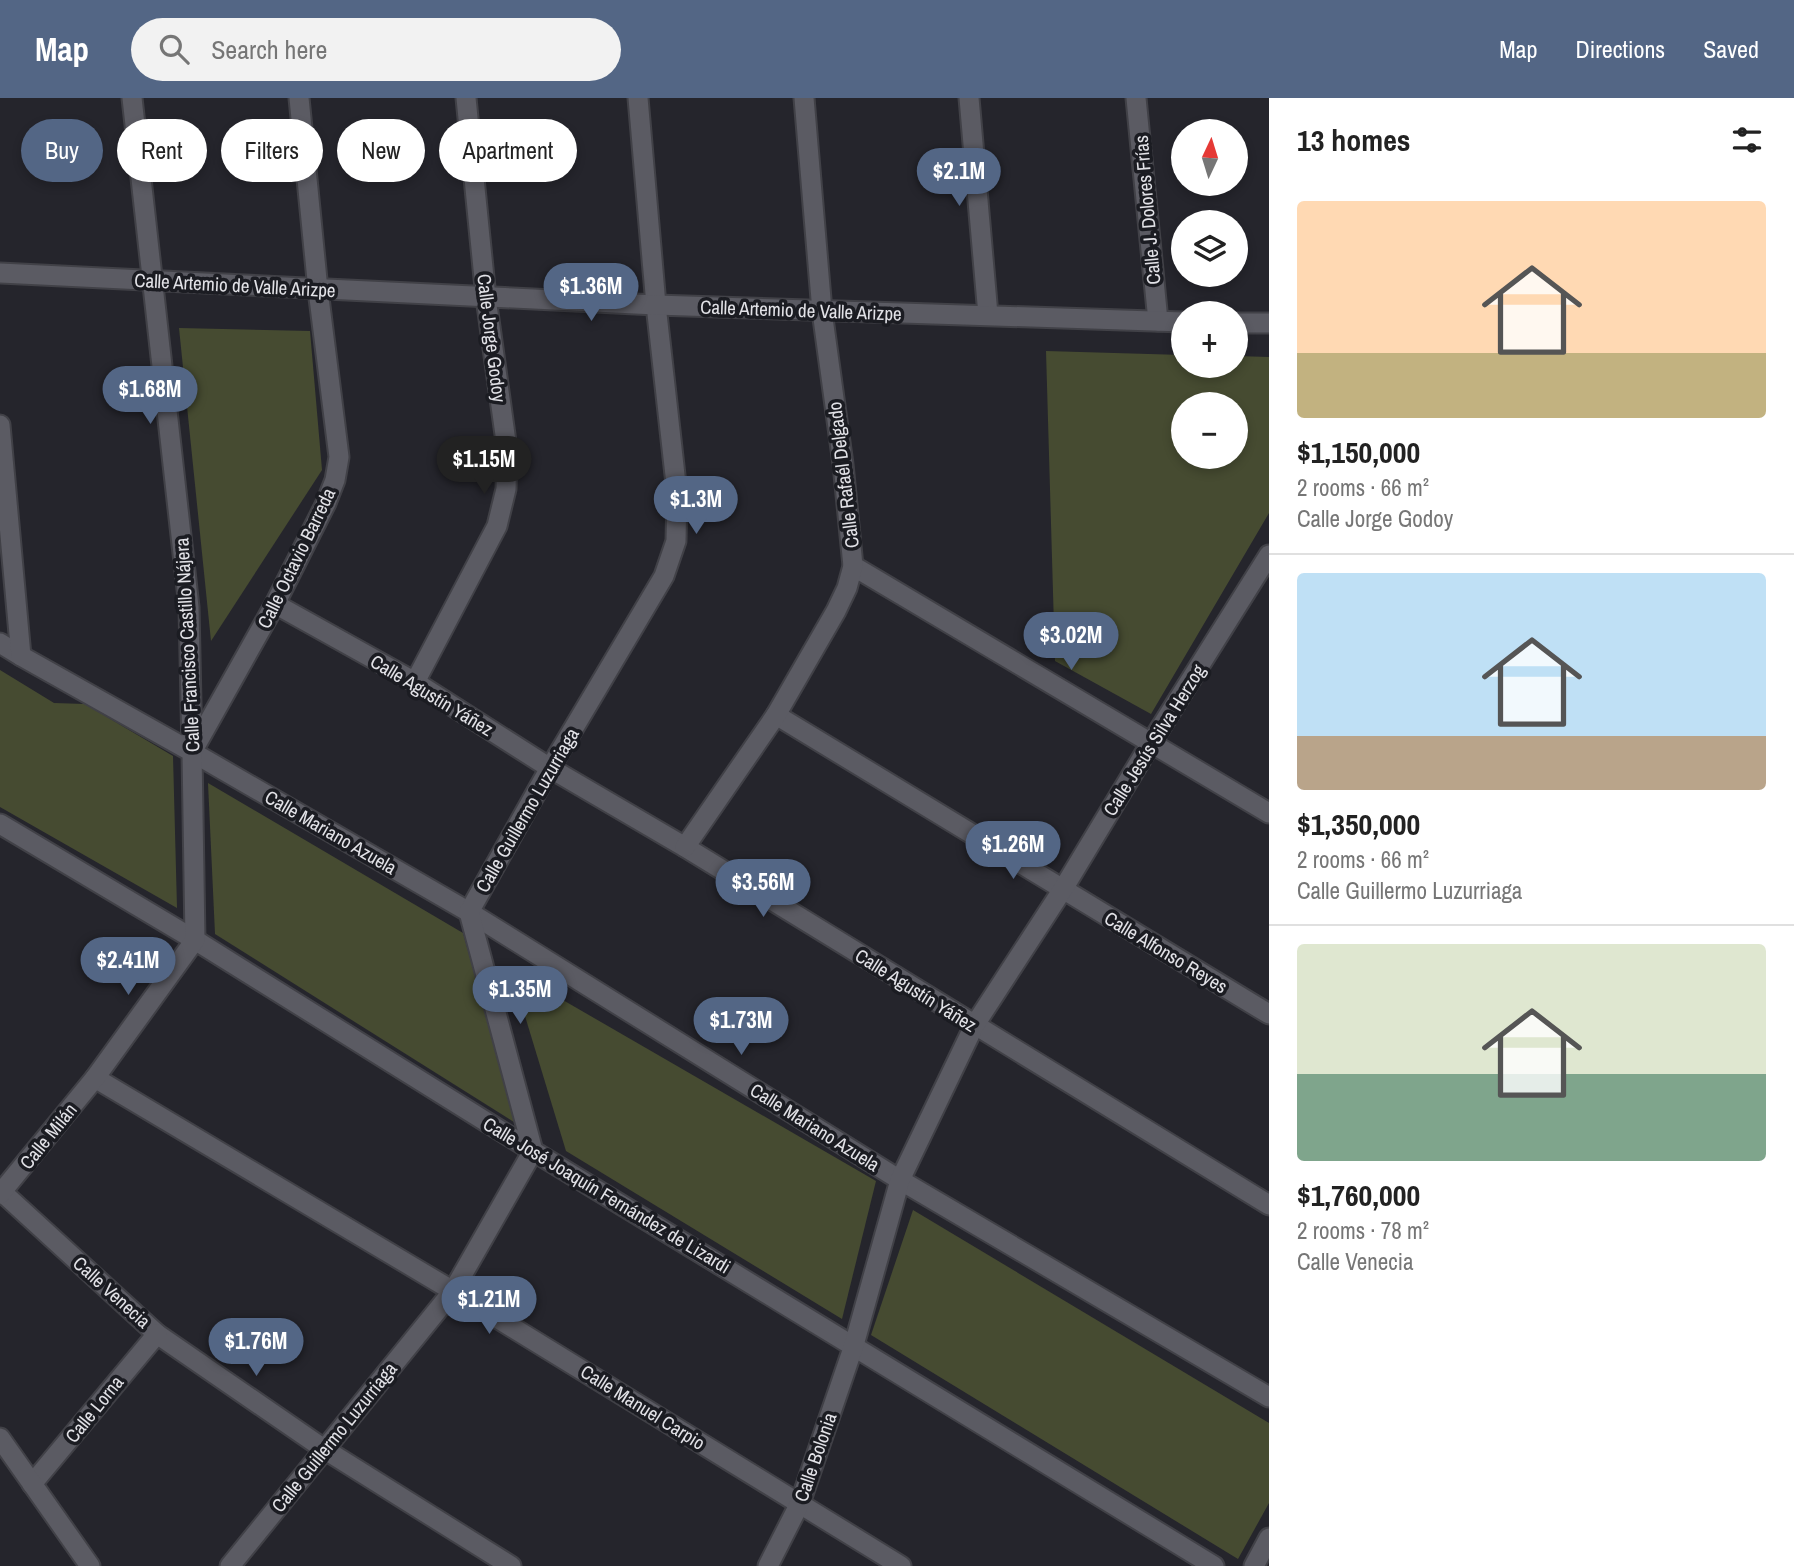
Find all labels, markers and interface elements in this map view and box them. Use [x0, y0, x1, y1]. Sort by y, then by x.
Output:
search box [131, 18, 621, 81]
text: Map [35, 27, 89, 71]
icon: search [155, 30, 193, 68]
text: Search here [211, 32, 327, 67]
text: Map [1499, 33, 1537, 65]
text: Directions [1575, 33, 1665, 65]
text: Saved [1703, 33, 1759, 65]
chip: Buy [21, 119, 103, 182]
chip: Rent [117, 119, 207, 182]
chip: Filters [221, 119, 323, 182]
chip: New [337, 119, 425, 182]
chip: Apartment [439, 119, 577, 182]
north arrow [1171, 119, 1248, 196]
map controls [1171, 119, 1248, 469]
text: 13 homes [1297, 120, 1411, 160]
icon: filters [1728, 121, 1766, 159]
street label: Calle J. Dolores Frías [1128, 134, 1166, 286]
pin: $2.1M [910, 148, 1008, 208]
text: $2.1M [933, 155, 985, 186]
button: layers [1171, 210, 1248, 287]
icon: home [1469, 247, 1595, 373]
pin: $1.36M [534, 264, 648, 323]
street label: Calle Artemio de Valle Arizpe [134, 267, 336, 303]
text: $1.36M [560, 270, 622, 301]
street label: Calle Jorge Godoy [471, 272, 513, 404]
street label: Calle Artemio de Valle Arizpe [700, 293, 902, 327]
button: + [1171, 301, 1248, 378]
pin: $1.68M [93, 366, 207, 426]
text: $1.68M [119, 373, 181, 404]
button: − [1171, 392, 1248, 469]
street label: Calle Rafaél Delgado [821, 400, 865, 550]
text: $1,150,000 [1297, 432, 1420, 472]
pin: $1.15M [427, 436, 541, 496]
text: $1.15M [453, 443, 515, 474]
text: 2 rooms · 66 m² [1297, 472, 1429, 503]
pin: $1.3M [647, 476, 745, 536]
street label: Calle Octavio Barreda [251, 483, 341, 633]
text: $1.3M [670, 483, 722, 514]
text: Calle Jorge Godoy [1297, 503, 1453, 534]
street label: Calle Francisco Castillo Nájera [168, 537, 206, 753]
pin: $3.02M [1014, 612, 1128, 672]
text: $3.02M [1040, 619, 1102, 650]
icon: home [1469, 619, 1595, 745]
street label: Calle Agustín Yáñez [366, 648, 498, 742]
street label: Calle Jesús Silva Herzog [1097, 659, 1211, 821]
street label: Calle Guillermo Luzurriaga [469, 723, 585, 897]
street label: Calle Mariano Azuela [260, 784, 402, 880]
text: $1,350,000 [1297, 804, 1420, 844]
pin: $1.26M [956, 822, 1070, 881]
text: $1.26M [982, 828, 1044, 859]
text: 2 rooms · 66 m² [1297, 844, 1429, 875]
pin: $3.56M [706, 860, 820, 919]
text: $3.56M [732, 866, 794, 897]
text: Calle Guillermo Luzurriaga [1297, 875, 1522, 906]
street label: Calle Alfonso Reyes [1100, 905, 1233, 999]
pin: $2.41M [71, 937, 185, 997]
street label: Calle Agustín Yáñez [850, 942, 982, 1038]
text: $2.41M [97, 944, 159, 975]
pin: $1.35M [463, 967, 577, 1026]
text: $1.35M [489, 973, 551, 1004]
icon: home [1469, 990, 1595, 1116]
pin: $1.73M [684, 998, 798, 1057]
text: $1.73M [710, 1004, 772, 1035]
street label: Calle Mariano Azuela [745, 1077, 885, 1177]
street label: Calle Milán [13, 1098, 83, 1174]
street label: Calle José Joaquín Fernández de Lizardi [479, 1111, 735, 1279]
text: $1,760,000 [1297, 1175, 1420, 1215]
text: 2 rooms · 78 m² [1297, 1215, 1429, 1246]
text: Calle Venecia [1297, 1246, 1413, 1277]
street label: Calle Venecia [68, 1250, 157, 1334]
pin: $1.21M [432, 1276, 546, 1336]
text: $1.21M [458, 1283, 520, 1314]
pin: $1.76M [199, 1318, 313, 1378]
text: $1.76M [225, 1325, 287, 1356]
street label: Calle Guillermo Luzurriaga [265, 1356, 403, 1518]
street label: Calle Manuel Carpio [576, 1358, 710, 1456]
street label: Calle Lorna [59, 1370, 129, 1448]
street label: Calle Bolonia [788, 1409, 842, 1505]

